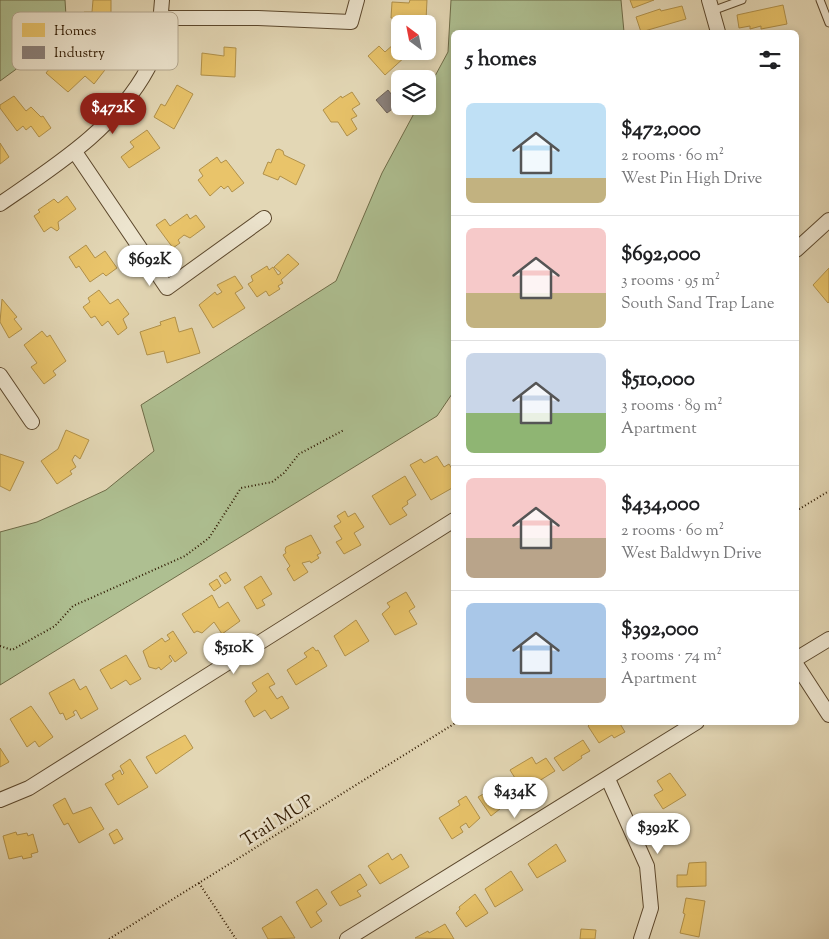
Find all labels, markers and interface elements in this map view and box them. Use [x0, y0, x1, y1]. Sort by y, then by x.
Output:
legend [12, 12, 178, 70]
north arrow [391, 15, 436, 60]
map controls [391, 15, 436, 115]
text: Homes [54, 22, 96, 42]
text: Industry [54, 44, 105, 64]
text: 5 homes [466, 45, 536, 75]
icon: filters [756, 46, 784, 74]
button: layers [391, 70, 436, 115]
pin: $472K [78, 92, 148, 135]
text: $472K [91, 97, 135, 120]
text: $472,000 [621, 115, 701, 145]
icon: home [506, 123, 566, 183]
text: 2 rooms · 60 m² [621, 145, 724, 168]
text: West Pin High Drive [621, 168, 762, 191]
text: $692,000 [621, 240, 701, 270]
pin: $692K [115, 244, 185, 287]
icon: home [506, 248, 566, 308]
text: $692K [128, 249, 172, 272]
text: 3 rooms · 95 m² [621, 270, 720, 293]
text: South Sand Trap Lane [621, 293, 775, 316]
text: $510,000 [621, 365, 695, 395]
icon: home [506, 373, 566, 433]
text: 3 rooms · 89 m² [621, 395, 723, 418]
text: Apartment [621, 418, 697, 441]
text: $434,000 [621, 490, 700, 520]
icon: home [506, 498, 566, 558]
text: 2 rooms · 60 m² [621, 520, 724, 543]
text: West Baldwyn Drive [621, 543, 762, 566]
text: $392,000 [621, 615, 699, 645]
icon: home [506, 623, 566, 683]
pin: $510K [199, 632, 269, 675]
text: $510K [214, 637, 254, 660]
text: 3 rooms · 74 m² [621, 645, 722, 668]
text: Apartment [621, 668, 697, 691]
pin: $434K [480, 776, 550, 819]
text: $434K [494, 781, 536, 804]
street label: Trail MUP [237, 789, 319, 854]
pin: $392K [623, 812, 693, 855]
text: $392K [637, 817, 679, 840]

